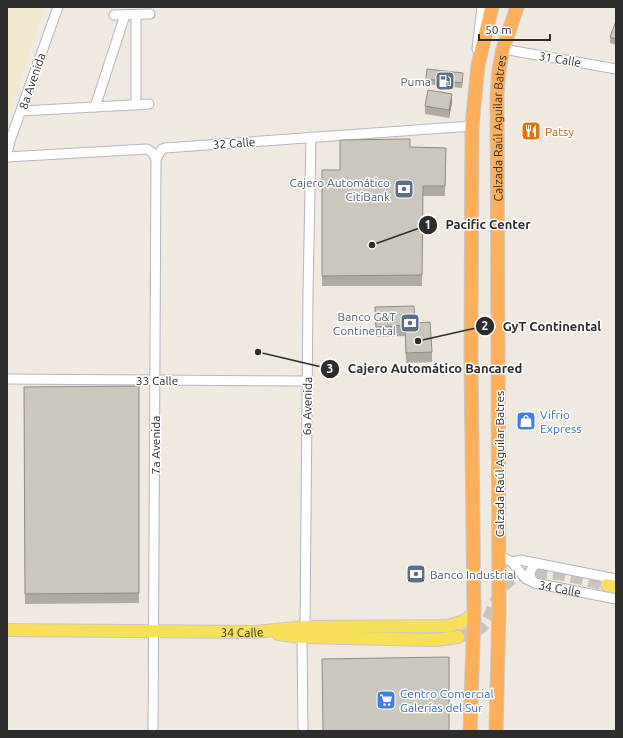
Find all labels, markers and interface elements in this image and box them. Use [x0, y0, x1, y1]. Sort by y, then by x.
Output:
scale bar [479, 16, 550, 42]
text: 50 m [485, 23, 512, 36]
street label: 31 Calle [538, 49, 582, 69]
street label: 8a Avenida [16, 51, 48, 111]
street label: Calzada Raúl Aguilar Batres [490, 54, 508, 201]
fuel station icon: Puma [434, 70, 456, 92]
place label: Puma [400, 75, 431, 88]
restaurant icon: Patsy [520, 120, 542, 142]
place label: Patsy [545, 125, 574, 138]
street label: 32 Calle [212, 135, 256, 151]
place label: Cajero Automático CitiBank [290, 176, 390, 203]
bank icon: Cajero Automático CitiBank [393, 178, 415, 200]
callout: Pacific Center [418, 212, 539, 237]
text: Pacific Center [446, 217, 531, 231]
text: 1 [425, 218, 431, 231]
place label: Banco G&T Continental [333, 310, 396, 337]
bank icon: Banco G&T Continental [399, 312, 421, 334]
callout: GyT Continental [475, 314, 609, 339]
text: 2 [482, 319, 489, 332]
text: GyT Continental [503, 319, 601, 333]
callout: Cajero Automático Bancared [320, 356, 531, 381]
text: Cajero Automático Bancared [348, 361, 522, 375]
text: 3 [327, 362, 333, 375]
street label: 33 Calle [136, 374, 178, 387]
street label: 6a Avenida [300, 377, 314, 435]
street label: Calzada Raúl Aguilar Batres [493, 391, 506, 537]
place label: Vifrio Express [540, 408, 582, 435]
shop icon: Vifrio Express [515, 410, 537, 432]
street label: 7a Avenida [149, 416, 162, 474]
bank icon: Banco Industrial [405, 563, 427, 585]
place label: Banco Industrial [430, 568, 516, 581]
street label: 34 Calle [538, 577, 582, 598]
street label: 34 Calle [221, 625, 264, 639]
place label: Centro Comercial Galerías del Sur [400, 687, 494, 714]
supermarket icon: Centro Comercial Galerías del Sur [375, 689, 397, 711]

